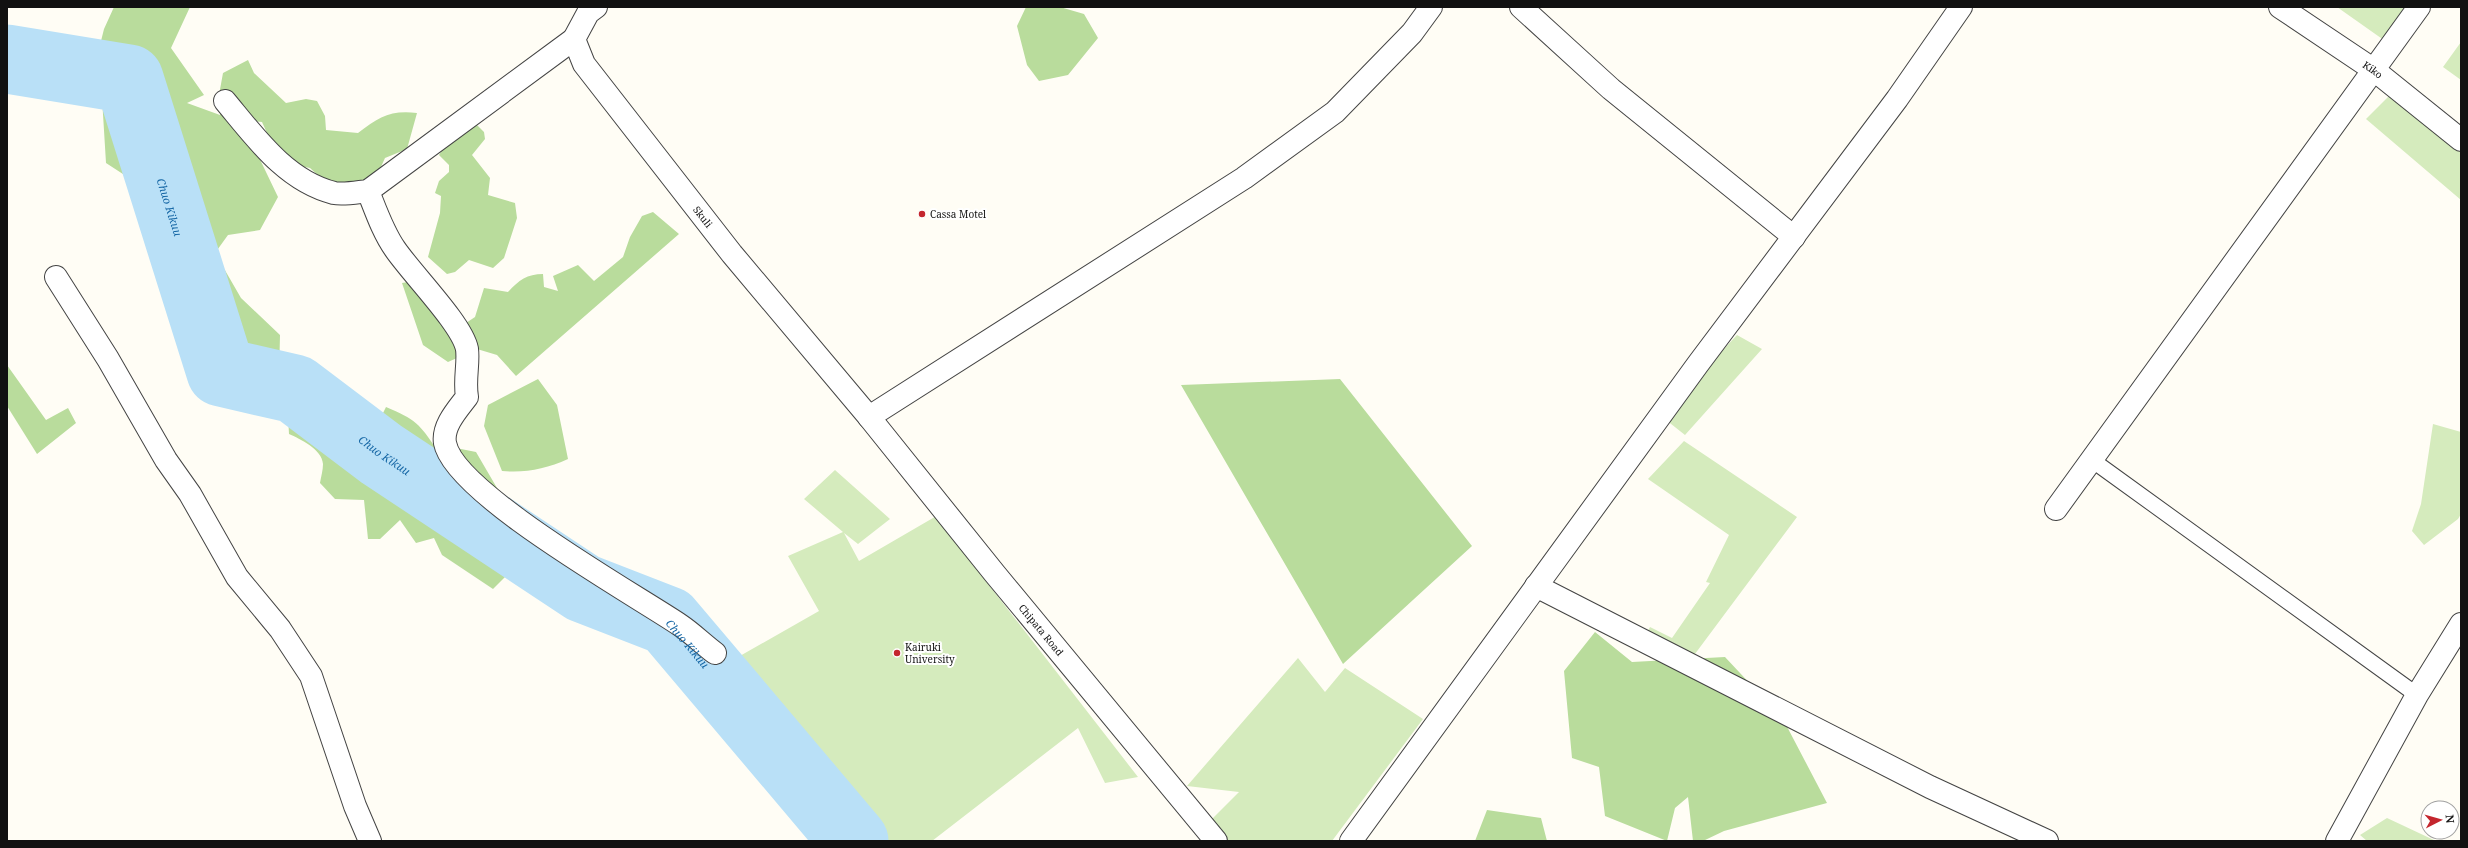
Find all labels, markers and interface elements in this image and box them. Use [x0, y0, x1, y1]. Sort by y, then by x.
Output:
street label: Kiko [2360, 58, 2386, 82]
water label: Chuo Kikuu [154, 176, 186, 238]
street label: Skuli [690, 203, 716, 231]
place label: Cassa Motel [930, 207, 986, 221]
marker: Cassa Motel [917, 209, 927, 219]
water label: Chuo Kikuu [356, 432, 414, 479]
street label: Chipata Road [1016, 601, 1067, 659]
water label: Chuo Kikuu [663, 616, 713, 672]
place label: Kairuki University [905, 640, 955, 666]
marker: Kairuki University [892, 648, 902, 658]
north arrow [2420, 800, 2460, 840]
text: N [2443, 814, 2458, 824]

